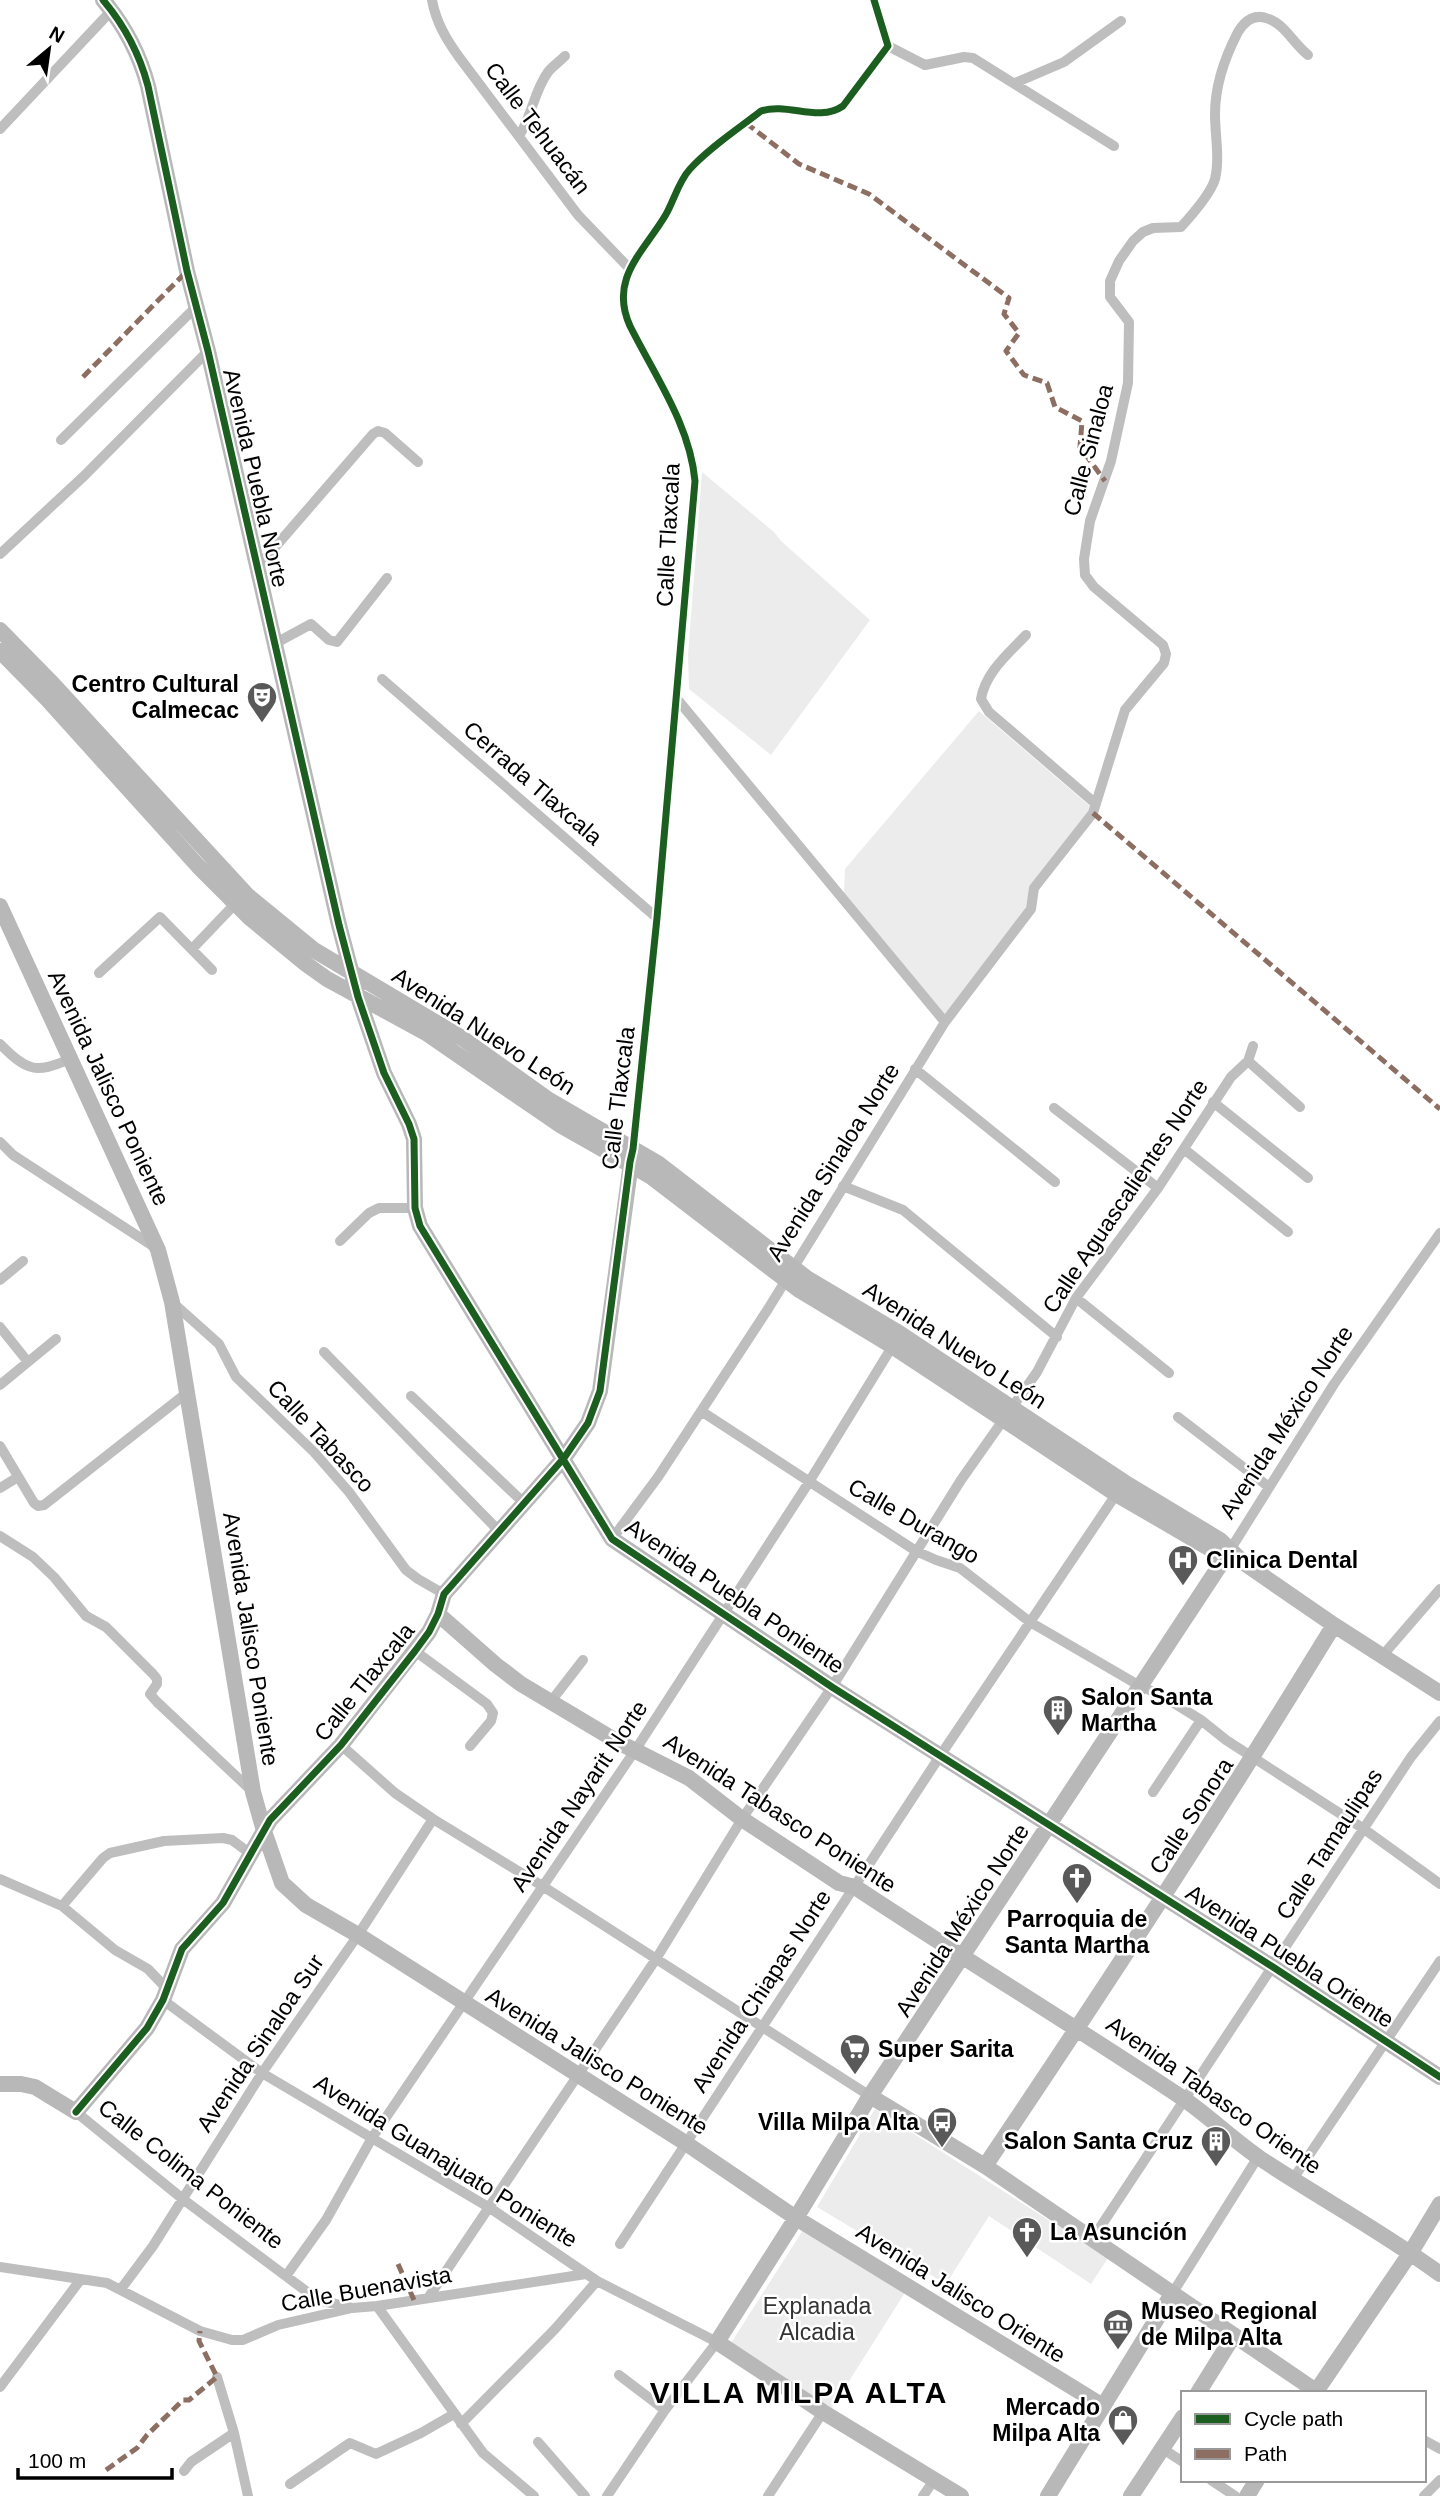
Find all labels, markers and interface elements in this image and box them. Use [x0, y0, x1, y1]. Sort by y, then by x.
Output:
north arrow [14, 14, 84, 84]
text: N [46, 22, 68, 47]
street label: Calle Tehuacán [480, 57, 596, 199]
street label: Avenida Puebla Norte [218, 366, 294, 590]
street label: Calle Sinaloa [1058, 381, 1118, 519]
street label: Calle Tlaxcala [651, 462, 685, 608]
place label: Centro Cultural Calmecac [72, 671, 239, 723]
theatre icon: Centro Cultural Calmecac [245, 680, 279, 724]
street label: Cerrada Tlaxcala [459, 716, 608, 850]
street label: Avenida Nuevo León [388, 962, 580, 1100]
street label: Avenida Jalisco Poniente [43, 966, 175, 1210]
street label: Calle Tlaxcala [596, 1025, 640, 1171]
street label: Avenida Sinaloa Norte [761, 1058, 905, 1266]
street label: Calle Aguascalientes Norte [1037, 1074, 1213, 1318]
street label: Avenida Nuevo León [859, 1276, 1051, 1414]
street label: Avenida México Norte [1214, 1321, 1358, 1523]
street label: Calle Tabasco [262, 1374, 380, 1498]
street label: Calle Durango [844, 1473, 984, 1569]
street label: Avenida Jalisco Poniente [218, 1510, 284, 1768]
street label: Avenida Puebla Poniente [621, 1513, 849, 1679]
hospital icon: Clinica Dental [1166, 1543, 1200, 1587]
place label: Clinica Dental [1206, 1547, 1358, 1573]
street label: Calle Tlaxcala [309, 1618, 420, 1746]
place label: Salon Santa Martha [1081, 1684, 1213, 1736]
building icon: Salon Santa Martha [1041, 1693, 1075, 1737]
street label: Avenida Nayarit Norte [505, 1696, 653, 1896]
street label: Avenida Tabasco Poniente [659, 1728, 901, 1898]
street label: Calle Sonora [1144, 1753, 1238, 1879]
street label: Calle Tamaulipas [1271, 1764, 1387, 1924]
street label: Avenida México Norte [890, 1819, 1034, 2021]
church icon: Parroquia de Santa Martha [1060, 1861, 1094, 1905]
street label: Avenida Puebla Oriente [1181, 1879, 1399, 2033]
street label: Avenida Chiapas Norte [686, 1885, 836, 2097]
place label: Parroquia de Santa Martha [1005, 1906, 1149, 1958]
street label: Avenida Sinaloa Sur [191, 1949, 329, 2136]
street label: Avenida Jalisco Poniente [481, 1982, 713, 2140]
street label: Avenida Tabasco Oriente [1102, 2011, 1326, 2179]
supermarket icon: Super Sarita [838, 2032, 872, 2076]
place label: Super Sarita [878, 2036, 1014, 2062]
street label: Avenida Guanajuato Poniente [310, 2069, 582, 2253]
street label: Calle Colima Poniente [93, 2094, 289, 2254]
bus stop icon: Villa Milpa Alta [925, 2105, 959, 2149]
place label: Villa Milpa Alta [758, 2109, 919, 2135]
building icon: Salon Santa Cruz [1199, 2124, 1233, 2168]
place label: Salon Santa Cruz [1004, 2128, 1193, 2154]
church icon: La Asunción [1010, 2215, 1044, 2259]
street label: Avenida Jalisco Oriente [852, 2218, 1070, 2368]
place label: La Asunción [1050, 2219, 1187, 2245]
street label: Calle Buenavista [279, 2261, 453, 2317]
park label: Explanada Alcadia [763, 2293, 872, 2345]
place label: Museo Regional de Milpa Alta [1141, 2298, 1317, 2350]
museum icon: Museo Regional de Milpa Alta [1101, 2307, 1135, 2351]
district label: VILLA MILPA ALTA [650, 2376, 948, 2409]
legend [1181, 2391, 1426, 2482]
place label: Mercado Milpa Alta [992, 2394, 1100, 2446]
shop icon: Mercado Milpa Alta [1106, 2403, 1140, 2447]
text: Cycle path [1244, 2407, 1343, 2430]
scale bar [18, 2436, 172, 2480]
text: Path [1244, 2442, 1287, 2465]
text: 100 m [28, 2449, 86, 2472]

